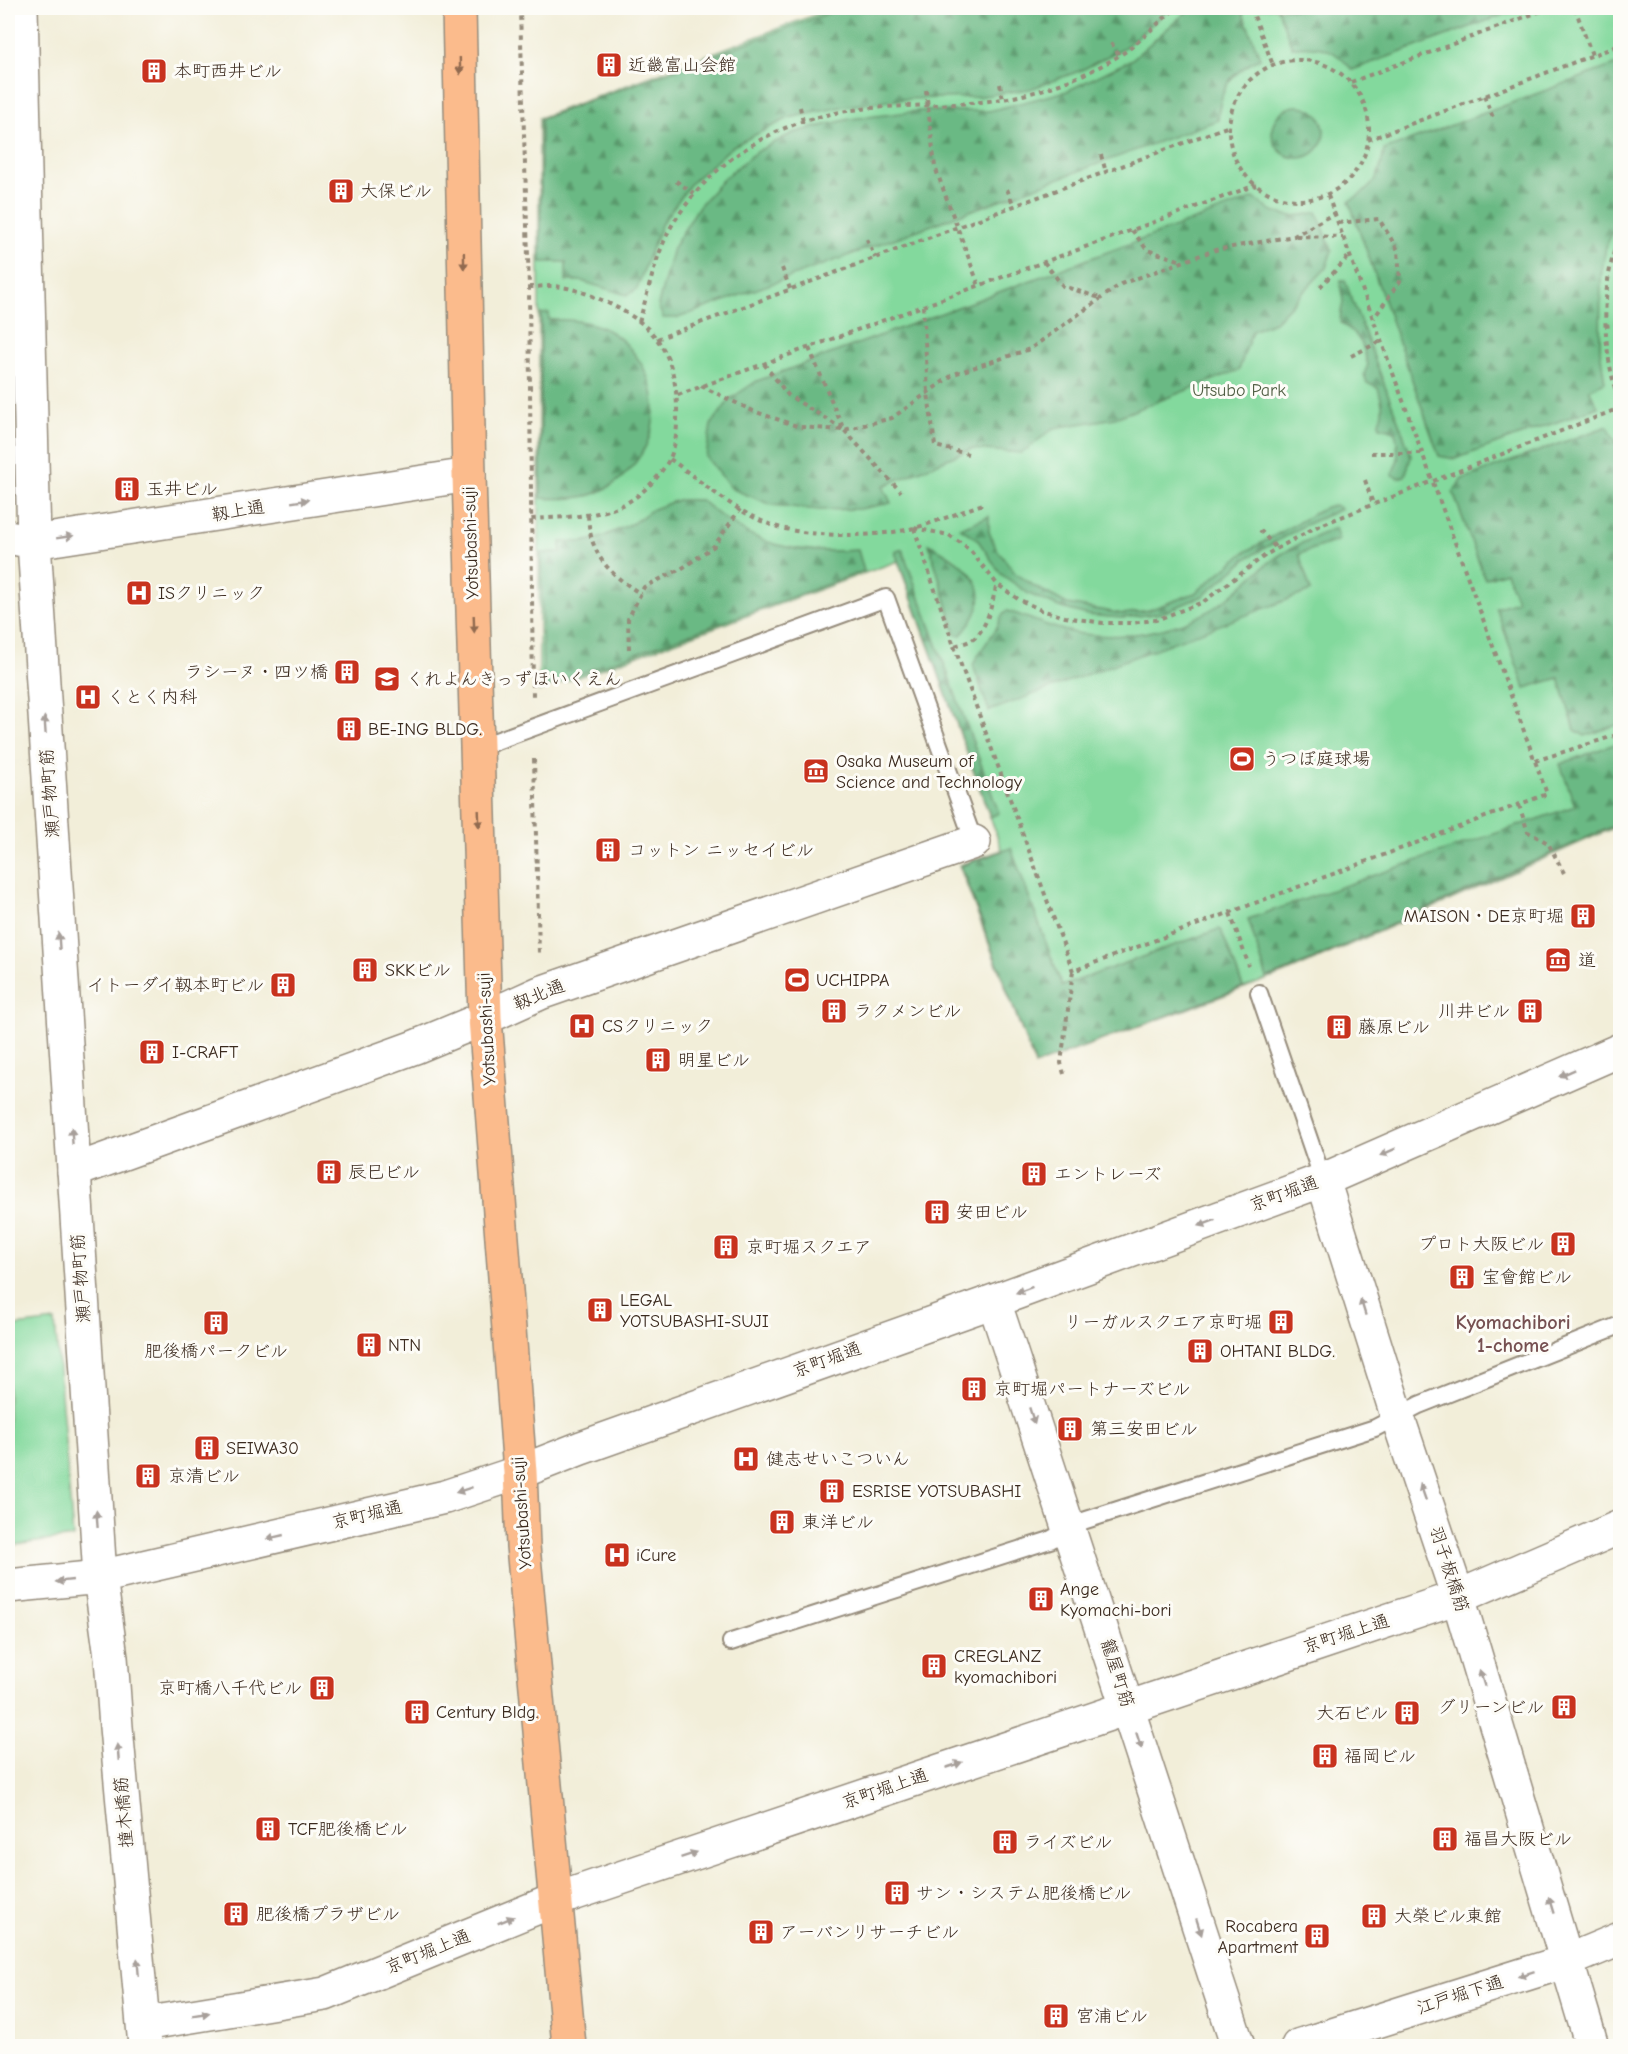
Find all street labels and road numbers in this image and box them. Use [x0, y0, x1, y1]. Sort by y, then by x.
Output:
street label: Yotsubashi-suji [459, 486, 483, 600]
street label: 靱上通 [210, 496, 266, 526]
street label: 瀬戸物町筋 [36, 747, 64, 839]
street label: Yotsubashi-suji [474, 972, 500, 1086]
street label: 靱北通 [510, 975, 568, 1015]
street label: 京町堀通 [1247, 1172, 1321, 1216]
street label: 瀬戸物町筋 [67, 1232, 95, 1324]
street label: 京町堀通 [790, 1338, 864, 1382]
street label: Yotsubashi-suji [508, 1456, 536, 1570]
street label: 京町堀通 [330, 1497, 404, 1533]
street label: 羽子板橋筋 [1425, 1523, 1473, 1615]
street label: 京町堀上通 [1300, 1610, 1392, 1658]
street label: 籠屋町筋 [1096, 1636, 1138, 1710]
street label: 京町堀上通 [839, 1764, 931, 1814]
street label: 撞木橋筋 [110, 1775, 138, 1849]
street label: 京町堀上通 [382, 1925, 474, 1979]
street label: 江戸堀下通 [1414, 1971, 1506, 2019]

